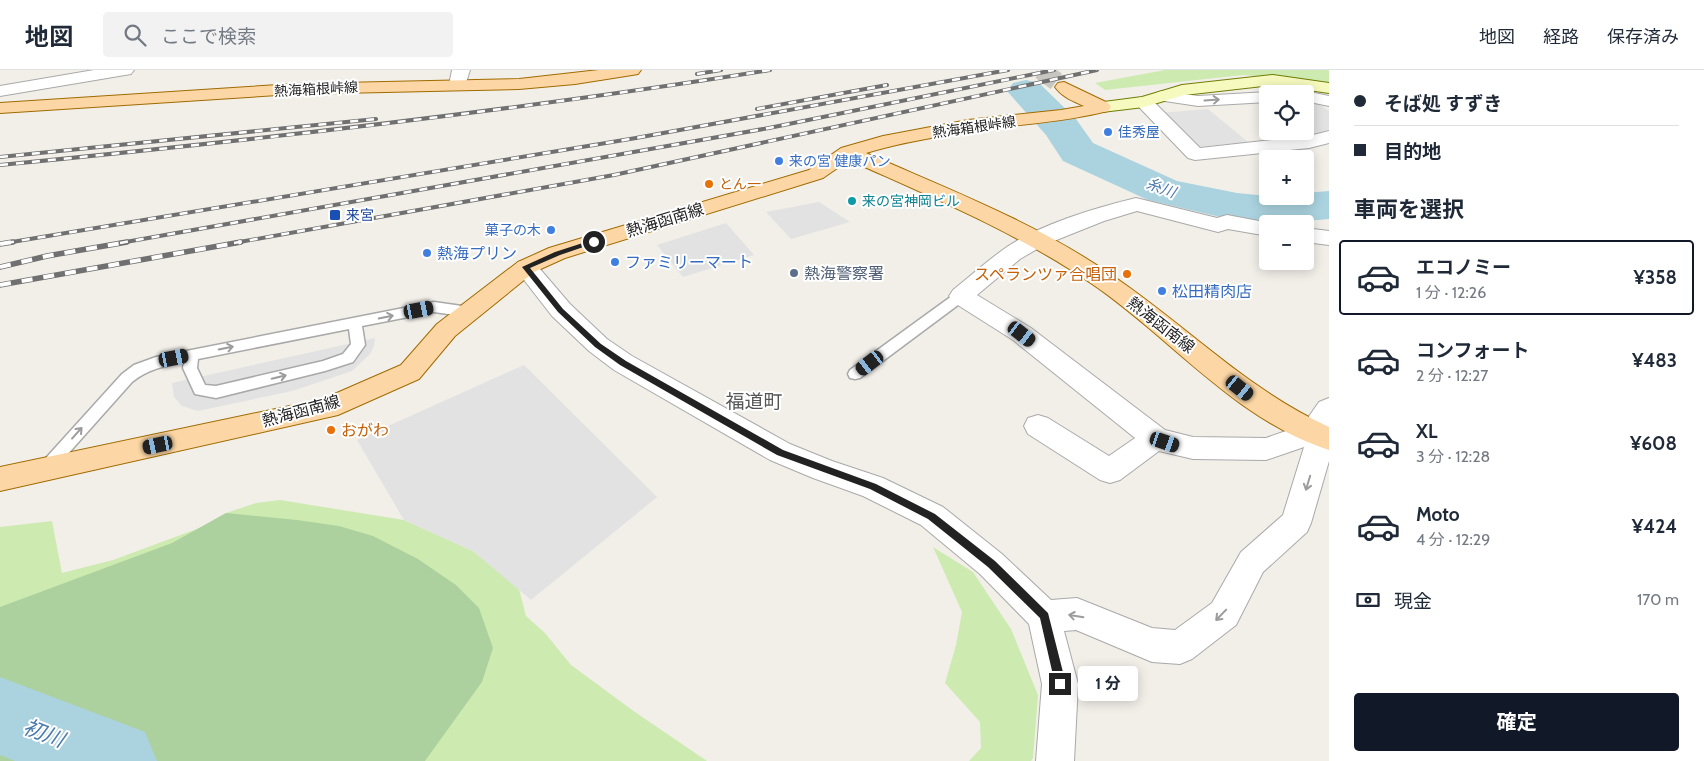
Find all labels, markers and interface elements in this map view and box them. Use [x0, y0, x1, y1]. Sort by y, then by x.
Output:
search box [103, 12, 453, 57]
icon: search [121, 21, 149, 49]
text: 地図 [25, 22, 73, 51]
text: ここで検索 [161, 25, 256, 48]
text: 地図 [1479, 26, 1515, 48]
text: 経路 [1543, 26, 1579, 48]
text: 保存済み [1607, 26, 1679, 48]
street label: 熱海箱根峠線 [274, 78, 358, 100]
map controls [1259, 85, 1314, 270]
button: locate [1259, 85, 1314, 140]
text: そば処 すずき [1384, 92, 1502, 115]
one-way arrow [1204, 96, 1220, 105]
street label: 熱海箱根峠線 [931, 112, 1017, 142]
place label: 佳秀屋 [1118, 123, 1160, 141]
marker: 佳秀屋 [1102, 126, 1114, 138]
text: 目的地 [1384, 140, 1441, 163]
button: + [1259, 150, 1314, 205]
place label: 来の宮 健康パン [789, 152, 891, 170]
marker: 来の宮 健康パン [773, 155, 785, 167]
water label: 糸川 [1144, 174, 1180, 202]
place label: とん一 [719, 175, 761, 193]
marker: とん一 [703, 178, 715, 190]
place label: 来の宮神岡ビル [862, 192, 960, 210]
marker: 来の宮神岡ビル [846, 195, 858, 207]
text: 車両を選択 [1354, 196, 1464, 223]
street label: 熱海函南線 [624, 199, 706, 241]
place label: 来宮 [346, 206, 374, 224]
marker: 来宮 [328, 208, 342, 222]
button: − [1259, 215, 1314, 270]
place label: 菓子の木 [485, 221, 541, 239]
marker: 菓子の木 [545, 224, 557, 236]
route start [583, 231, 605, 253]
place label: 熱海プリン [437, 244, 517, 263]
marker: 熱海プリン [421, 247, 433, 259]
place label: ファミリーマート [625, 253, 753, 272]
icon: car [1356, 255, 1401, 300]
marker: ファミリーマート [609, 256, 621, 268]
text: エコノミー [1416, 256, 1511, 279]
place label: 熱海警察署 [804, 264, 884, 283]
place label: スペランツァ合唱団 [974, 265, 1117, 284]
text: ¥358 [1634, 266, 1677, 289]
marker: 熱海警察署 [788, 267, 800, 279]
marker: スペランツァ合唱団 [1121, 268, 1133, 280]
place label: 松田精肉店 [1172, 282, 1252, 301]
text: 1 分 · 12:26 [1416, 283, 1486, 302]
marker: 松田精肉店 [1156, 285, 1168, 297]
street label: 熱海函南線 [1124, 293, 1198, 357]
car [402, 300, 435, 320]
one-way arrow [378, 311, 394, 321]
car [1005, 319, 1038, 349]
icon: car [1356, 338, 1401, 383]
text: コンフォート [1416, 339, 1529, 362]
one-way arrow [218, 343, 234, 352]
car [157, 348, 190, 368]
car [853, 348, 886, 378]
text: ¥483 [1632, 349, 1677, 372]
text: 2 分 · 12:27 [1416, 366, 1488, 385]
one-way arrow [271, 372, 287, 381]
car [1223, 373, 1256, 403]
district label: 福道町 [725, 390, 783, 413]
street label: 熱海函南線 [260, 391, 342, 431]
text: XL [1416, 420, 1437, 443]
place label: おがわ [341, 421, 389, 440]
icon: car [1356, 421, 1401, 466]
marker: おがわ [325, 424, 337, 436]
one-way arrow [71, 427, 83, 440]
car [1148, 430, 1181, 454]
text: ¥608 [1630, 432, 1677, 455]
car [141, 435, 174, 455]
text: 3 分 · 12:28 [1416, 447, 1490, 466]
one-way arrow [1302, 475, 1312, 491]
text: Moto [1416, 503, 1460, 526]
icon: car [1356, 504, 1401, 549]
text: ¥424 [1632, 515, 1677, 538]
text: 4 分 · 12:29 [1416, 530, 1490, 549]
icon: cash [1354, 586, 1382, 614]
text: 現金 [1394, 590, 1432, 613]
text: 170 m [1637, 590, 1679, 609]
one-way arrow [1215, 609, 1227, 621]
one-way arrow [1068, 611, 1084, 620]
callout: 1 分 [1078, 666, 1138, 702]
route end [1049, 673, 1071, 695]
text: 1 分 [1095, 674, 1121, 693]
button: 確定 [1354, 693, 1679, 751]
water label: 初川 [20, 714, 70, 753]

